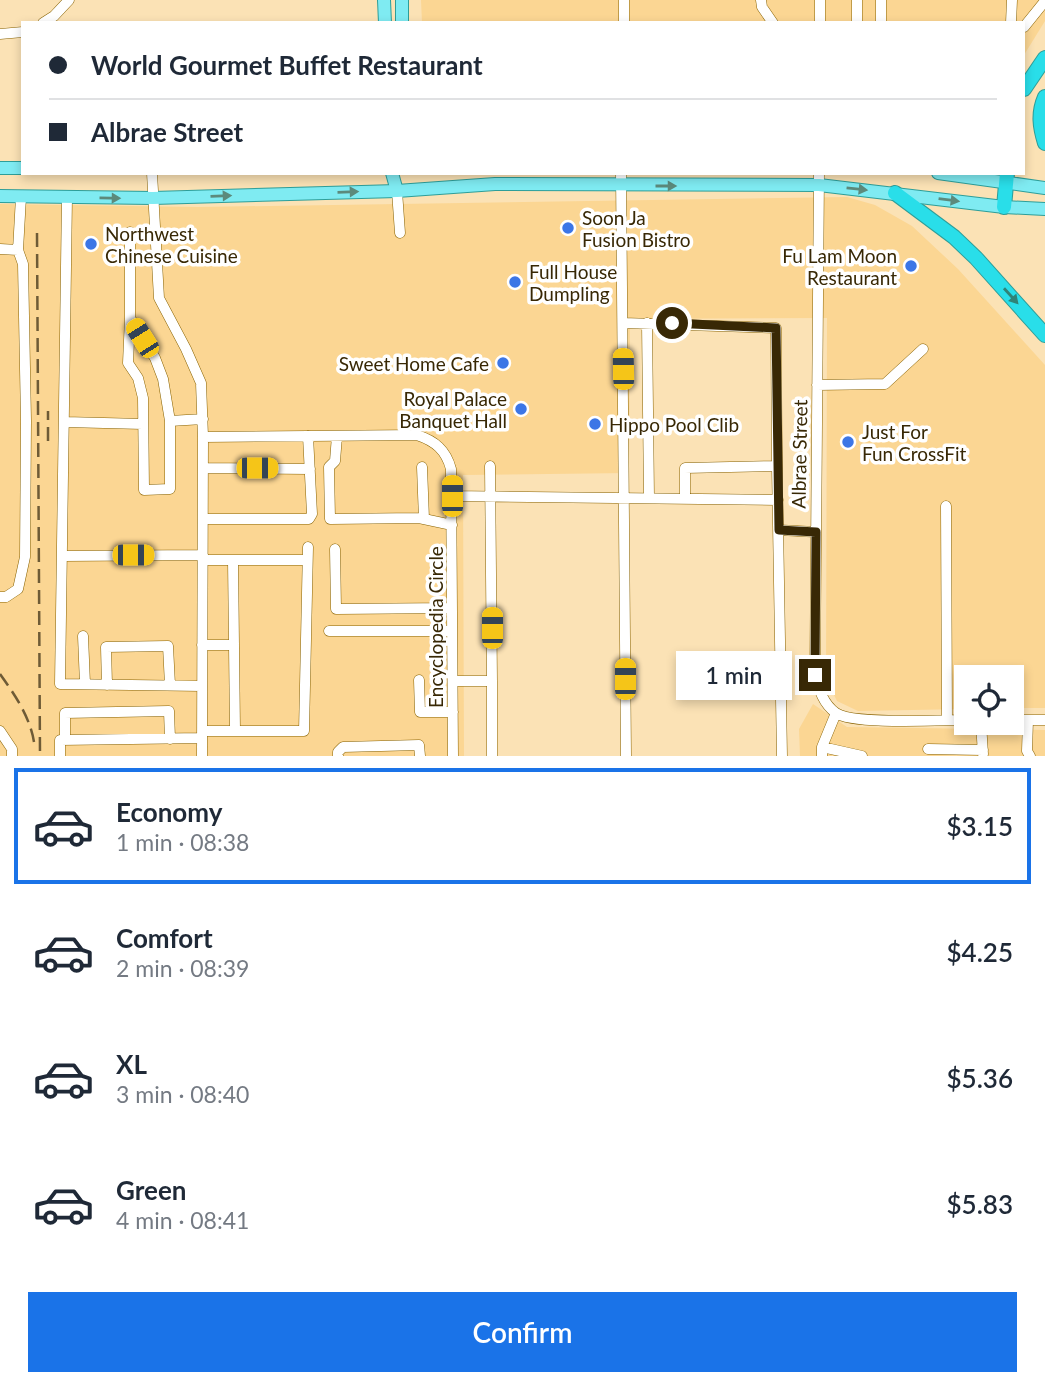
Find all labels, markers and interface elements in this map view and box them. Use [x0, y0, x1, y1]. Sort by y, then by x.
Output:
text: World Gourmet Buffet Restaurant [91, 49, 483, 81]
text: Albrae Street [91, 116, 243, 148]
one-way arrow [655, 180, 677, 192]
one-way arrow [846, 184, 868, 195]
one-way arrow [337, 186, 359, 198]
one-way arrow [210, 191, 232, 202]
one-way arrow [99, 192, 121, 204]
one-way arrow [939, 195, 961, 206]
place label: Soon Ja Fusion Bistro [582, 206, 691, 251]
marker: Soon Ja Fusion Bistro [560, 220, 576, 236]
place label: Northwest Chinese Cuisine [105, 222, 238, 267]
marker: Northwest Chinese Cuisine [83, 236, 99, 252]
place label: Fu Lam Moon Restaurant [782, 244, 897, 289]
marker: Fu Lam Moon Restaurant [903, 258, 919, 274]
place label: Full House Dumpling [529, 260, 617, 305]
marker: Full House Dumpling [507, 274, 523, 290]
one-way arrow [1003, 288, 1018, 305]
route start [656, 307, 688, 339]
car [122, 315, 163, 361]
car [613, 348, 634, 390]
place label: Sweet Home Cafe [339, 352, 489, 375]
marker: Sweet Home Cafe [495, 355, 511, 371]
place label: Royal Palace Banquet Hall [399, 387, 507, 432]
street label: Albrae Street [787, 399, 811, 509]
marker: Royal Palace Banquet Hall [513, 401, 529, 417]
place label: Hippo Pool Clib [609, 413, 739, 436]
marker: Hippo Pool Clib [587, 416, 603, 432]
place label: Just For Fun CrossFit [862, 420, 966, 465]
marker: Just For Fun CrossFit [840, 434, 856, 450]
car [237, 458, 279, 479]
car [442, 475, 463, 517]
car [113, 545, 155, 566]
street label: Encyclopedia Circle [424, 546, 447, 708]
car [482, 607, 503, 649]
callout: 1 min [675, 650, 790, 700]
car [615, 658, 636, 700]
route end [799, 659, 831, 691]
text: 1 min [706, 661, 762, 689]
map controls [954, 665, 1024, 735]
button: locate [954, 665, 1024, 735]
icon: car [32, 795, 95, 858]
text: Economy [116, 796, 222, 828]
text: $3.15 [947, 810, 1013, 842]
text: 1 min · 08:38 [116, 828, 249, 856]
icon: car [32, 921, 95, 984]
text: Comfort [116, 922, 213, 954]
text: $4.25 [947, 936, 1013, 968]
text: 2 min · 08:39 [116, 954, 249, 982]
icon: car [32, 1047, 95, 1110]
text: XL [116, 1048, 147, 1080]
text: $5.36 [947, 1062, 1013, 1094]
text: 3 min · 08:40 [116, 1080, 249, 1108]
icon: car [32, 1173, 95, 1236]
text: Green [116, 1174, 186, 1206]
text: $5.83 [947, 1188, 1013, 1220]
text: 4 min · 08:41 [116, 1206, 249, 1234]
button: Confirm [28, 1292, 1017, 1372]

